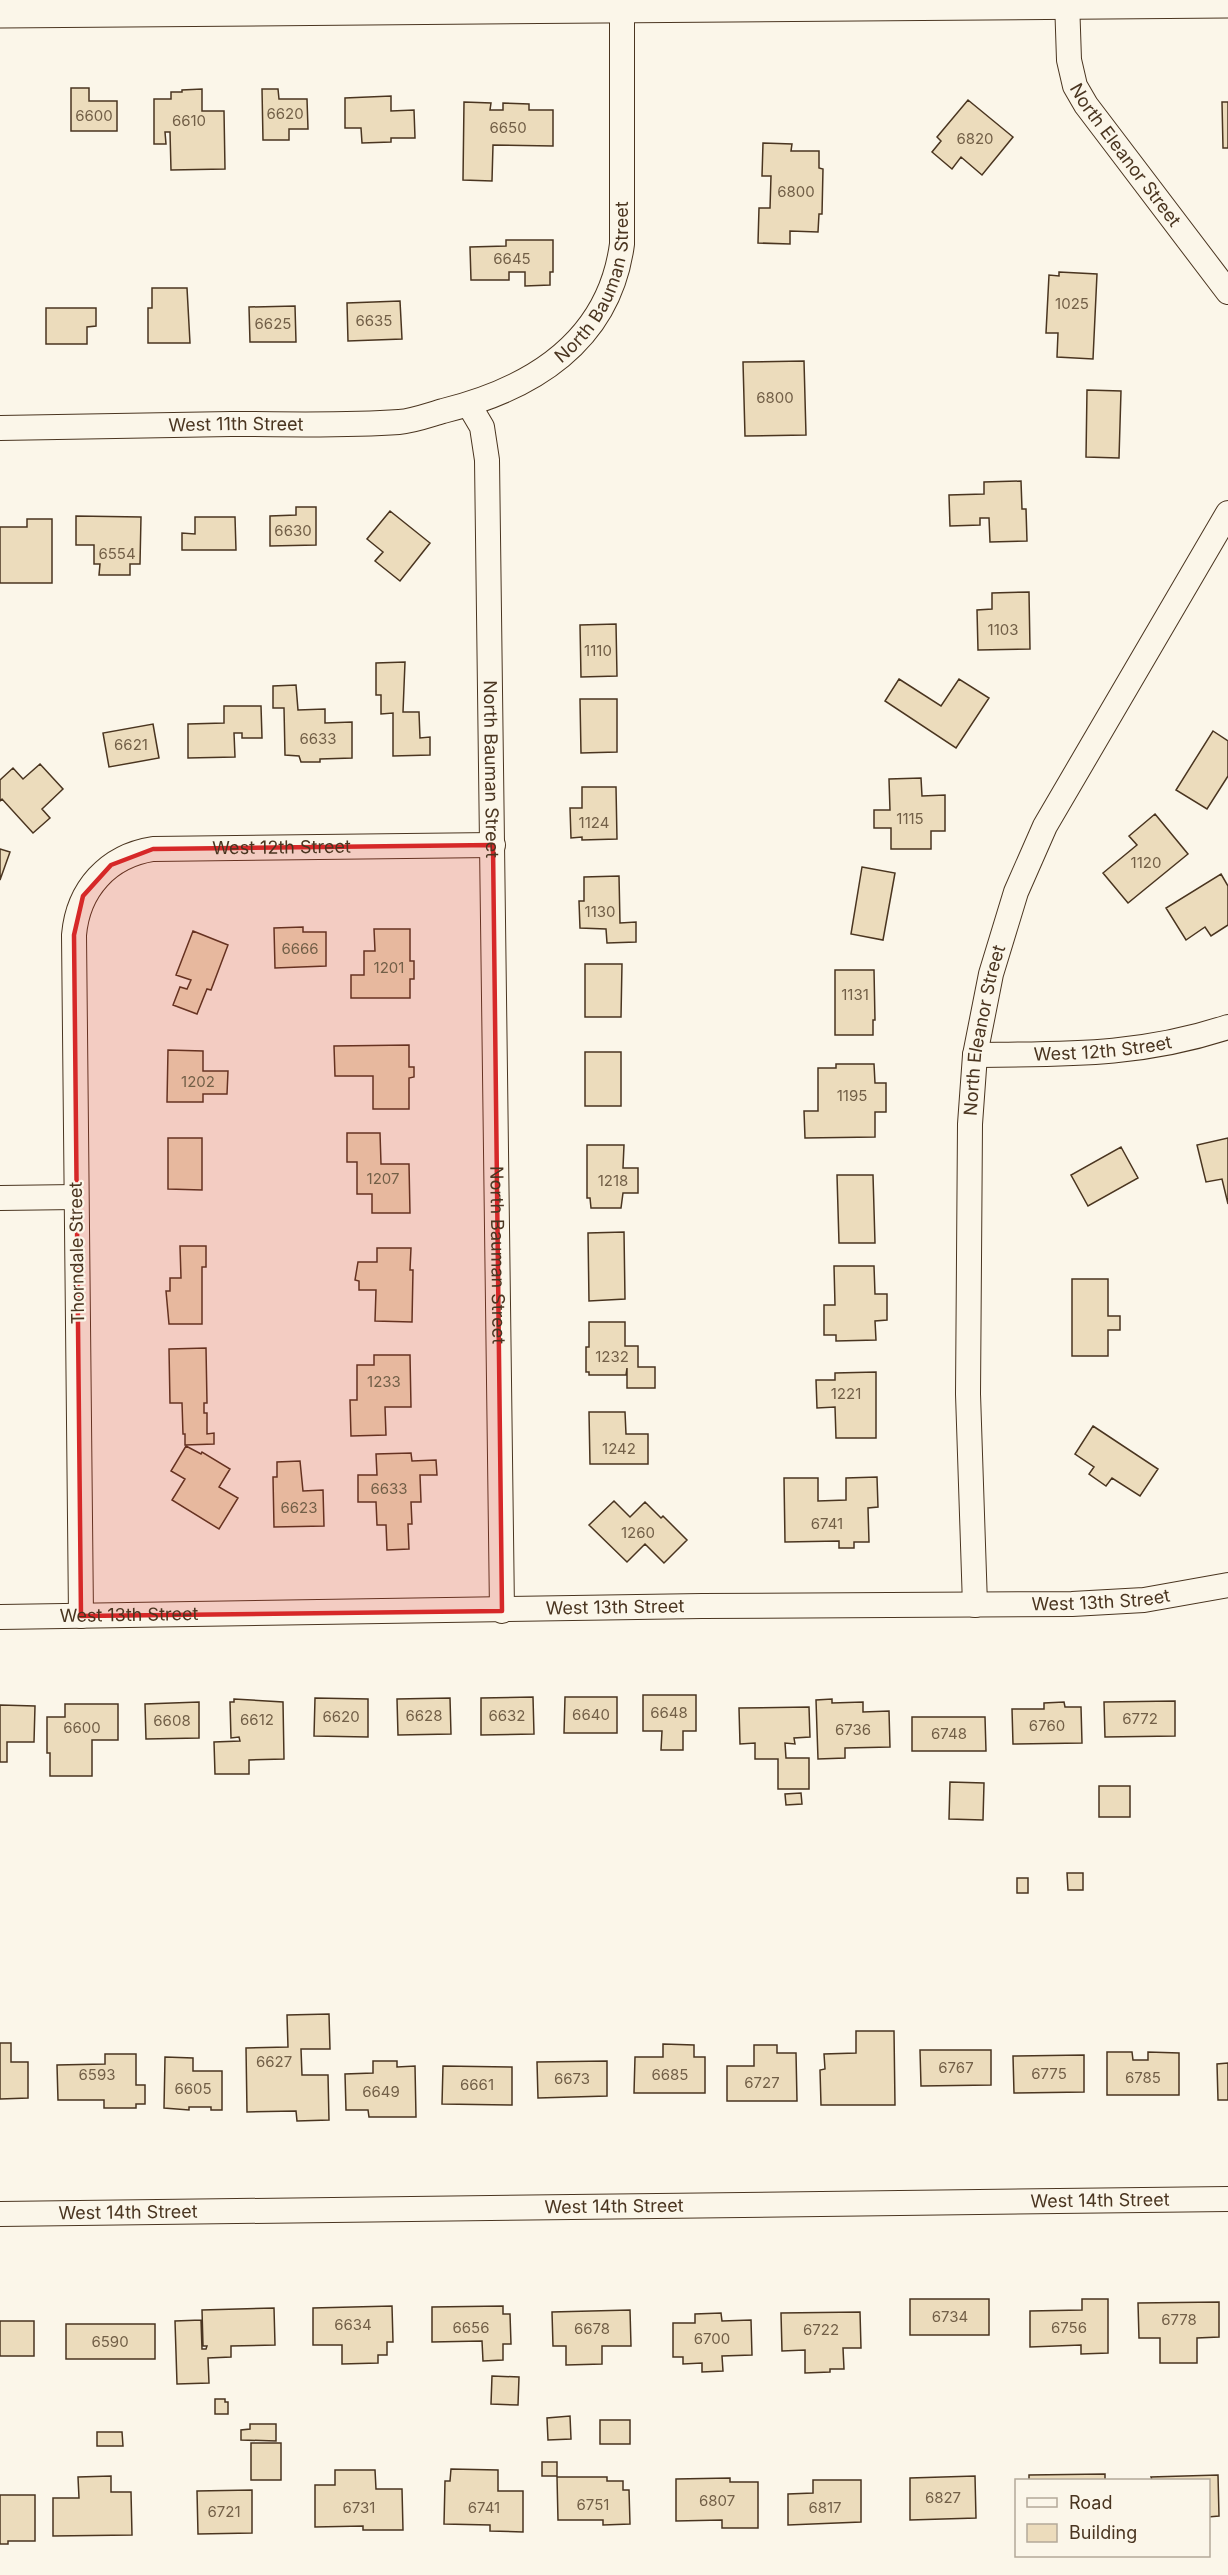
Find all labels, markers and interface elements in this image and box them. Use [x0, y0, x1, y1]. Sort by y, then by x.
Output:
street label: North Eleanor Street [1066, 79, 1185, 231]
house number: 6620 [266, 104, 304, 123]
house number: 6600 [75, 106, 113, 125]
house number: 6610 [172, 111, 206, 130]
house number: 6650 [489, 118, 527, 137]
house number: 6820 [956, 129, 994, 148]
house number: 6800 [777, 182, 815, 201]
street label: North Bauman Street [550, 201, 632, 367]
house number: 6645 [493, 249, 531, 268]
house number: 1025 [1055, 294, 1089, 313]
house number: 6635 [356, 311, 393, 330]
house number: 6625 [255, 314, 291, 333]
house number: 6800 [756, 388, 794, 407]
street label: West 11th Street [168, 413, 304, 435]
house number: 6630 [274, 521, 312, 540]
house number: 6554 [98, 544, 136, 563]
house number: 1103 [988, 620, 1018, 639]
house number: 1110 [584, 641, 612, 660]
street label: North Bauman Street [480, 680, 503, 858]
house number: 6633 [299, 729, 337, 748]
house number: 6621 [114, 735, 148, 754]
house number: 1115 [896, 809, 924, 828]
house number: 1124 [579, 813, 609, 832]
street label: West 12th Street [212, 836, 351, 858]
house number: 1120 [1131, 853, 1161, 872]
house number: 1130 [585, 902, 615, 921]
house number: 6666 [281, 939, 319, 958]
street label: North Eleanor Street [960, 942, 1009, 1116]
house number: 1201 [374, 958, 404, 977]
house number: 1131 [841, 985, 869, 1004]
street label: West 12th Street [1034, 1031, 1173, 1064]
house number: 1202 [181, 1072, 215, 1091]
house number: 1195 [837, 1086, 867, 1105]
street label: North Bauman Street [486, 1166, 510, 1344]
house number: 1207 [367, 1169, 399, 1188]
house number: 1218 [598, 1171, 628, 1190]
street label: Thorndale Street [65, 1181, 88, 1324]
house number: 1232 [595, 1347, 629, 1366]
house number: 1233 [367, 1372, 401, 1391]
house number: 1221 [831, 1384, 861, 1403]
house number: 1242 [602, 1439, 636, 1458]
house number: 6633 [370, 1479, 408, 1498]
house number: 6623 [280, 1498, 318, 1517]
house number: 6741 [811, 1514, 843, 1533]
house number: 1260 [621, 1523, 655, 1542]
street label: West 13th Street [1032, 1585, 1172, 1614]
street label: West 13th Street [545, 1595, 685, 1618]
street label: West 13th Street [59, 1603, 199, 1626]
house number: 6648 [650, 1703, 688, 1722]
house number: 6640 [572, 1705, 610, 1724]
house number: 6628 [405, 1706, 443, 1725]
house number: 6632 [488, 1706, 526, 1725]
house number: 6620 [322, 1707, 360, 1726]
house number: 6772 [1122, 1709, 1158, 1728]
house number: 6612 [240, 1710, 274, 1729]
house number: 6608 [153, 1711, 191, 1730]
house number: 6760 [1029, 1716, 1065, 1735]
house number: 6600 [63, 1718, 101, 1737]
house number: 6736 [835, 1720, 871, 1739]
house number: 6748 [931, 1724, 967, 1743]
house number: 6627 [256, 2052, 292, 2071]
house number: 6767 [938, 2058, 974, 2077]
house number: 6775 [1031, 2064, 1067, 2083]
house number: 6593 [79, 2065, 116, 2084]
house number: 6685 [651, 2065, 689, 2084]
house number: 6785 [1125, 2068, 1161, 2087]
house number: 6673 [554, 2069, 590, 2088]
house number: 6727 [744, 2073, 780, 2092]
house number: 6661 [460, 2075, 494, 2094]
house number: 6605 [174, 2079, 212, 2098]
house number: 6649 [362, 2082, 400, 2101]
street label: West 14th Street [1030, 2189, 1170, 2211]
street label: West 14th Street [544, 2195, 684, 2217]
street label: West 14th Street [58, 2201, 198, 2223]
house number: 6734 [932, 2307, 968, 2326]
house number: 6778 [1161, 2310, 1197, 2329]
house number: 6634 [334, 2315, 372, 2334]
house number: 6656 [452, 2318, 490, 2337]
house number: 6756 [1051, 2318, 1087, 2337]
house number: 6678 [574, 2319, 610, 2338]
house number: 6722 [803, 2320, 839, 2339]
house number: 6700 [694, 2329, 730, 2348]
house number: 6590 [91, 2332, 129, 2351]
legend [1015, 2479, 1210, 2557]
house number: 6827 [925, 2488, 961, 2507]
house number: 6807 [699, 2491, 735, 2510]
text: Road [1069, 2492, 1112, 2513]
house number: 6751 [577, 2495, 609, 2514]
house number: 6731 [343, 2498, 375, 2517]
house number: 6741 [468, 2498, 500, 2517]
house number: 6817 [808, 2498, 842, 2517]
house number: 6721 [207, 2502, 241, 2521]
text: Building [1069, 2522, 1137, 2543]

